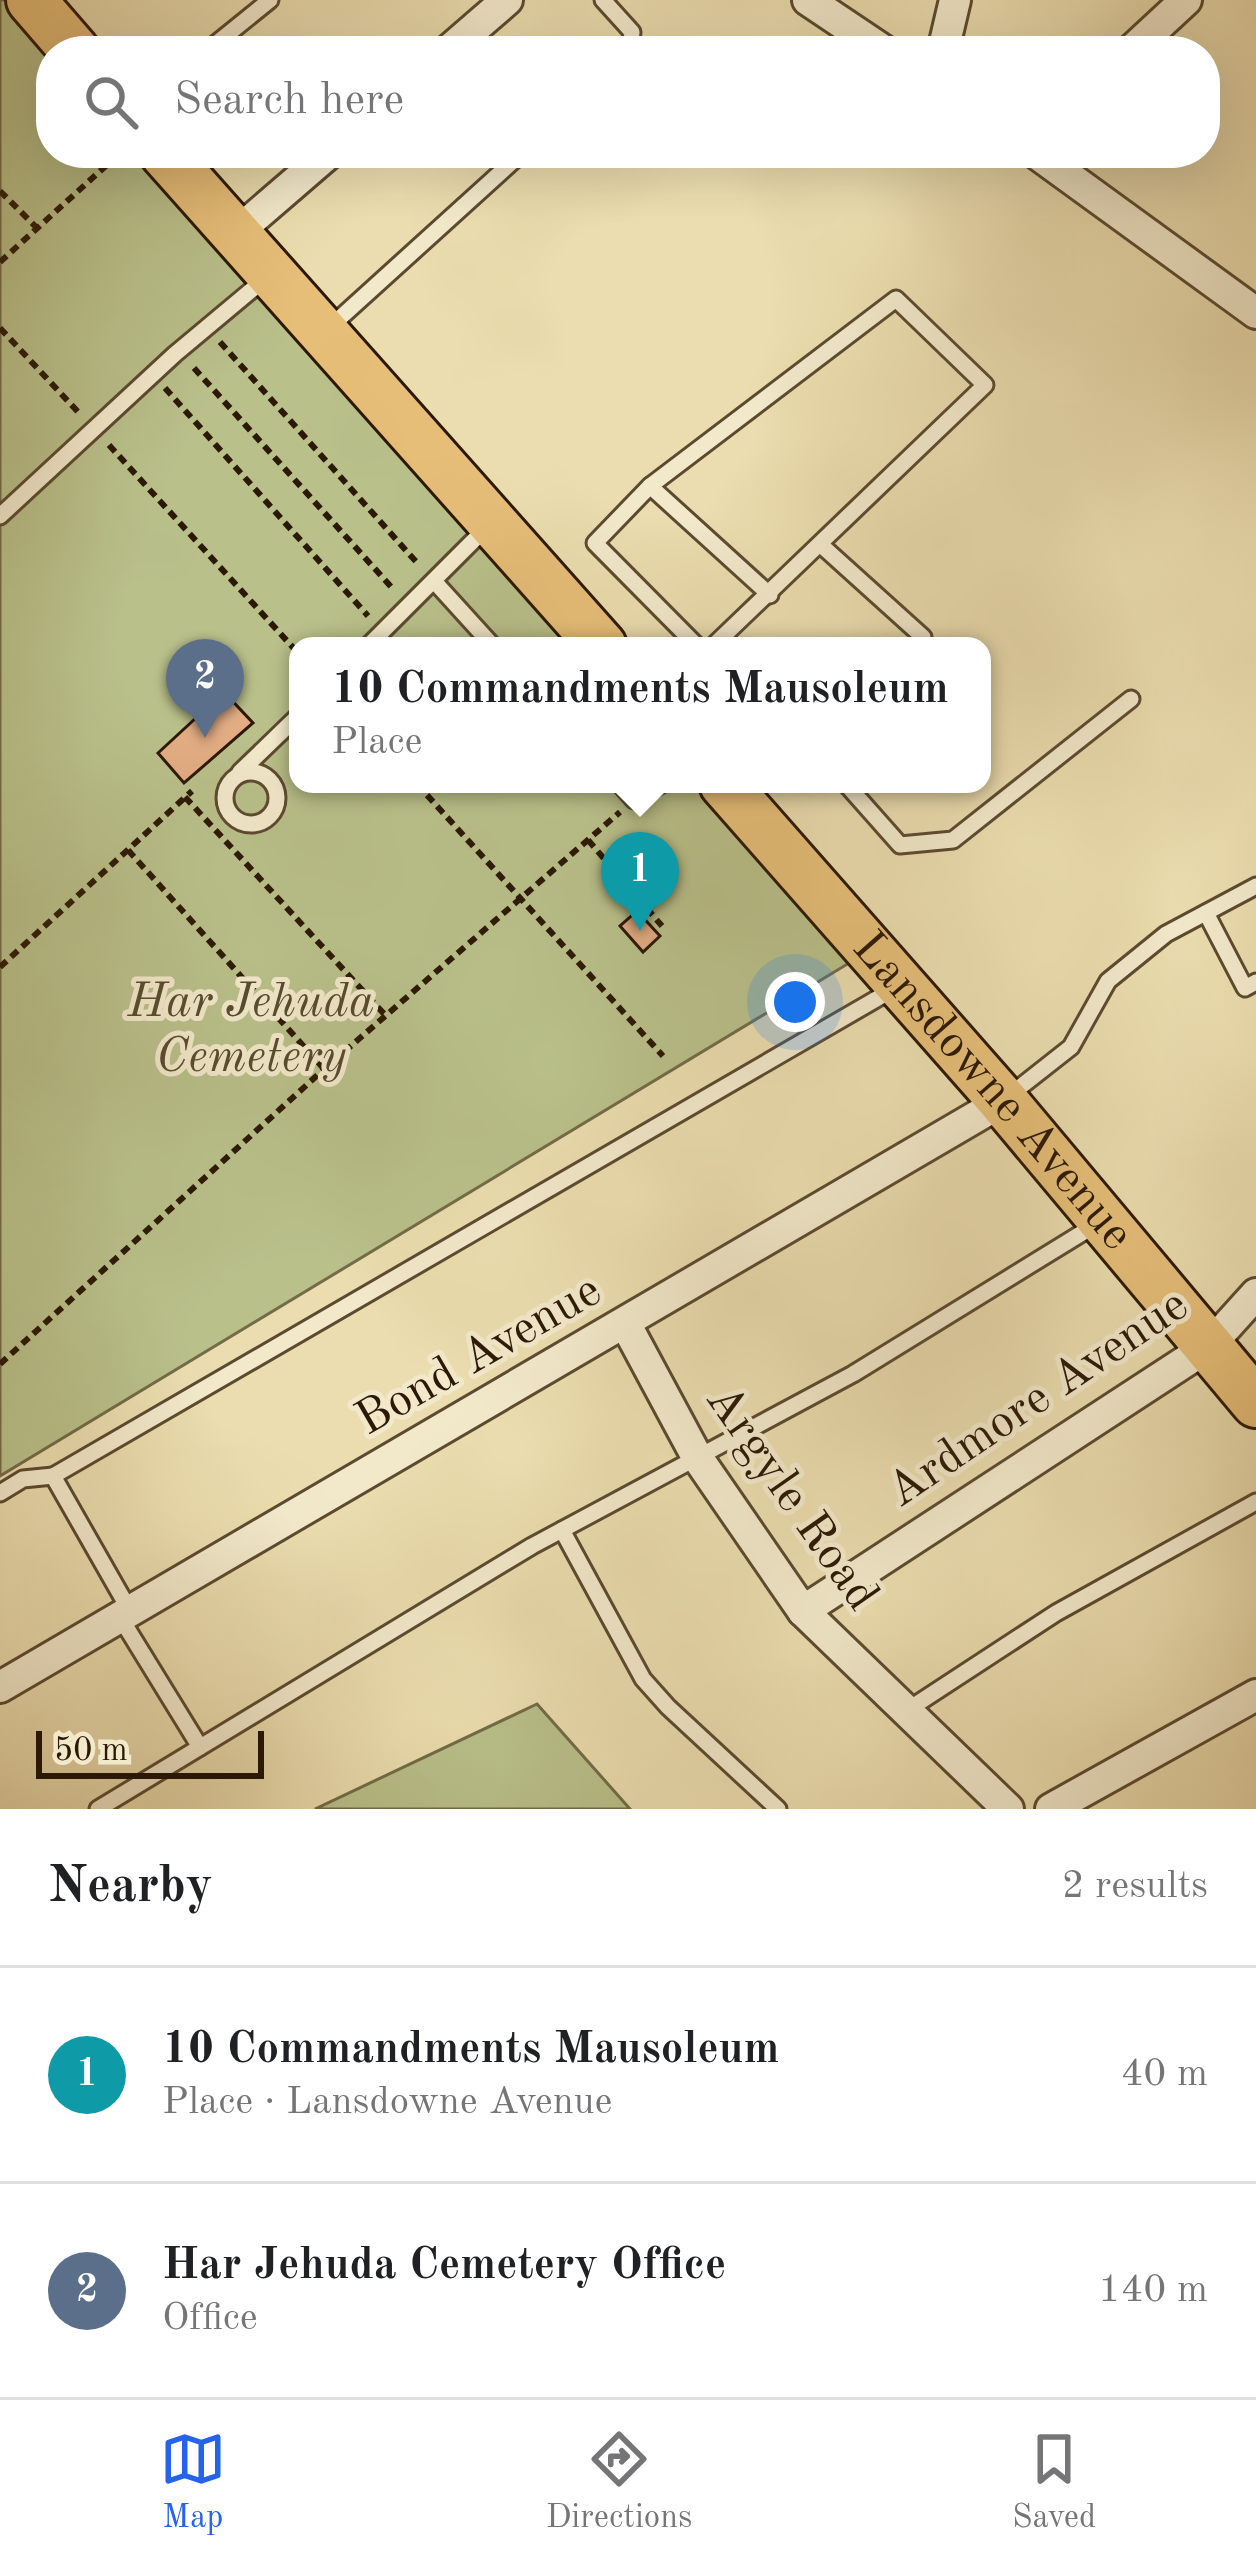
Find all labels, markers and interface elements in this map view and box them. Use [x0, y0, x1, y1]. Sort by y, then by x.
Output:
search box [36, 36, 1220, 168]
icon: search [78, 69, 144, 135]
text: Search here [174, 79, 404, 124]
popup [289, 637, 991, 793]
pin: 2 [166, 639, 244, 738]
text: 10 Commandments Mausoleum [331, 668, 949, 713]
text: Place [331, 723, 423, 762]
pin: 1 [601, 832, 679, 931]
street label: Lansdowne Avenue [843, 924, 1141, 1260]
your location [765, 972, 825, 1032]
park label: Har Jehuda Cemetery [126, 979, 375, 1082]
street label: Bond Avenue [348, 1267, 610, 1445]
street label: Ardmore Avenue [879, 1281, 1197, 1517]
street label: Argyle Road [696, 1376, 886, 1620]
scale bar [36, 1725, 264, 1778]
text: 50 m [54, 1735, 128, 1768]
text: Nearby [48, 1862, 213, 1913]
text: 2 results [1062, 1867, 1208, 1906]
text: 10 Commandments Mausoleum [162, 2028, 779, 2073]
text: 1 [76, 2055, 98, 2094]
text: 40 m [1121, 2055, 1208, 2094]
text: Place · Lansdowne Avenue [162, 2083, 613, 2122]
text: Har Jehuda Cemetery Office [162, 2244, 726, 2289]
text: 2 [76, 2271, 98, 2310]
text: 140 m [1098, 2271, 1208, 2310]
text: Office [162, 2299, 258, 2338]
tab: Map [160, 2426, 226, 2539]
tab: Directions [546, 2426, 692, 2539]
tab: Saved [1012, 2426, 1096, 2539]

